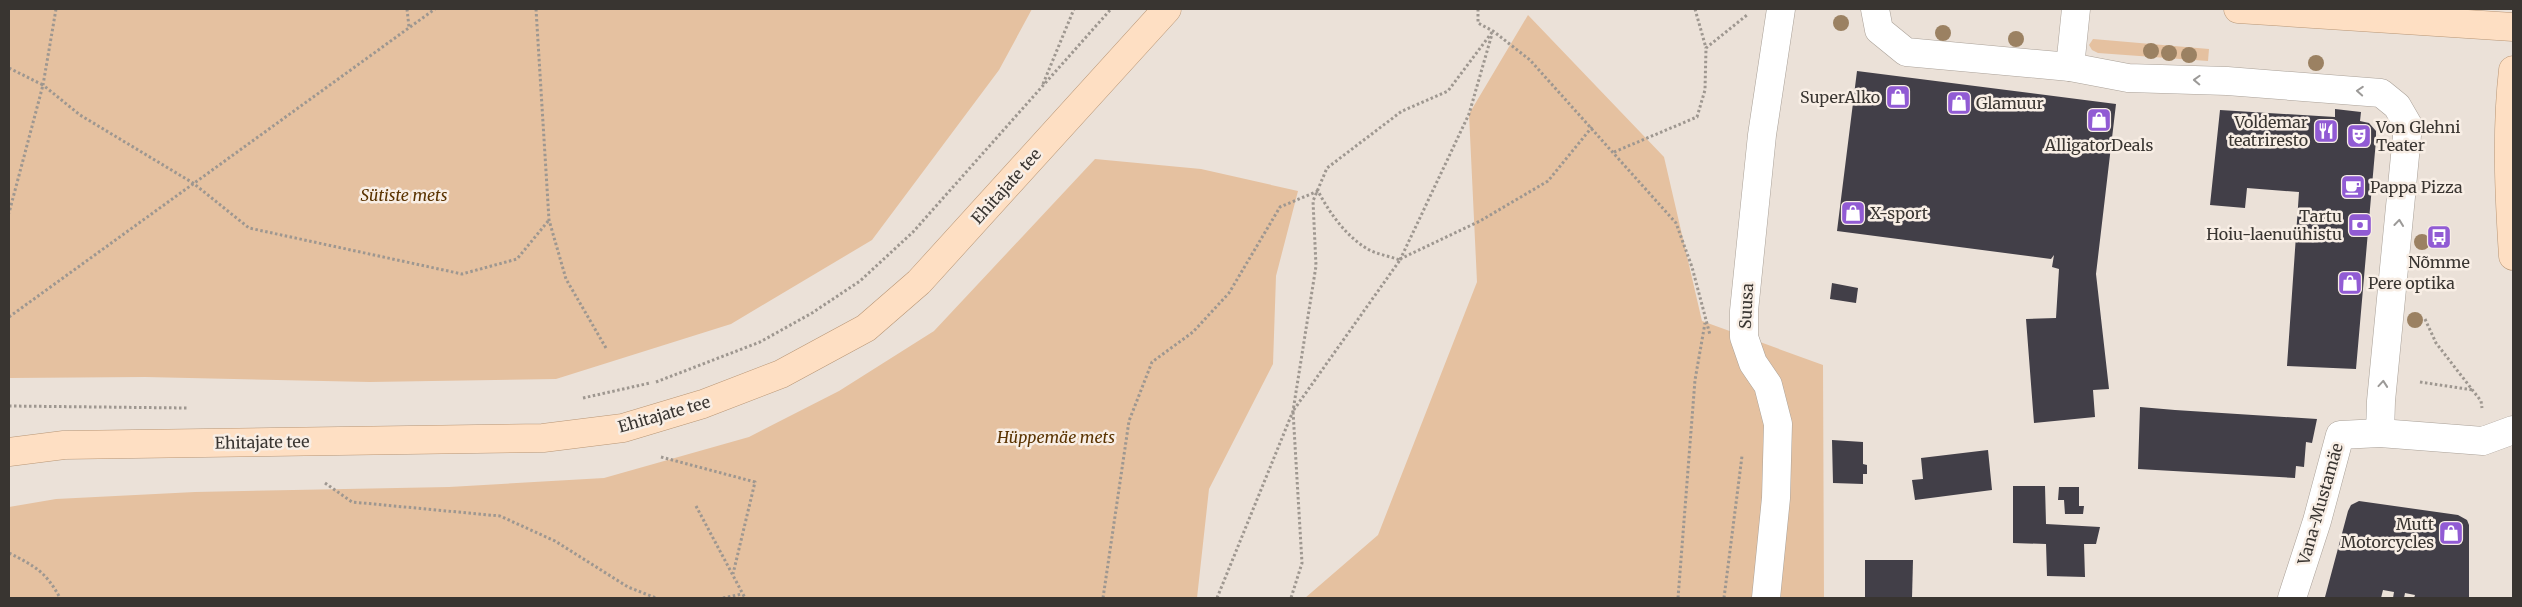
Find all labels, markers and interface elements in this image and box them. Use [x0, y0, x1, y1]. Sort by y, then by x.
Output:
one-way arrow [2193, 75, 2201, 86]
shop icon: SuperAlko [1885, 84, 1911, 110]
one-way arrow [2355, 86, 2363, 97]
place label: SuperAlko [1800, 87, 1880, 107]
shop icon: Glamuur [1946, 90, 1972, 116]
place label: Glamuur [1976, 93, 2044, 113]
shop icon: AlligatorDeals [2086, 107, 2112, 133]
place label: Voldemar teatriresto [2228, 112, 2308, 150]
place label: Von Glehni Teater [2375, 117, 2461, 155]
restaurant icon: Voldemar teatriresto [2313, 118, 2339, 144]
theatre icon: Von Glehni Teater [2346, 123, 2372, 149]
place label: AlligatorDeals [2044, 135, 2153, 155]
street label: Ehitajate tee [967, 144, 1045, 228]
cafe icon: Pappa Pizza [2340, 174, 2366, 200]
place label: Pappa Pizza [2370, 177, 2463, 197]
park label: Sütiste mets [361, 185, 448, 205]
shop icon: X-sport [1840, 200, 1866, 226]
place label: X-sport [1870, 203, 1929, 223]
place label: Tartu Hoiu-laenuühistu [2206, 206, 2342, 244]
bank icon: Tartu Hoiu-laenuühistu [2347, 212, 2373, 238]
one-way arrow [2393, 218, 2404, 226]
bus stop icon: Nõmme [2426, 224, 2452, 250]
place label: Nõmme [2408, 252, 2470, 272]
shop icon: Pere optika [2337, 270, 2363, 296]
place label: Pere optika [2368, 273, 2455, 293]
street label: Suusa [1735, 282, 1757, 329]
one-way arrow [2377, 380, 2388, 388]
street label: Ehitajate tee [616, 391, 712, 437]
park label: Hüppemäe mets [996, 427, 1115, 447]
street label: Ehitajate tee [214, 431, 310, 453]
street label: Vana-Mustamäe [2293, 441, 2347, 568]
place label: Mutt Motorcycles [2340, 514, 2435, 552]
shop icon: Mutt Motorcycles [2438, 520, 2464, 546]

